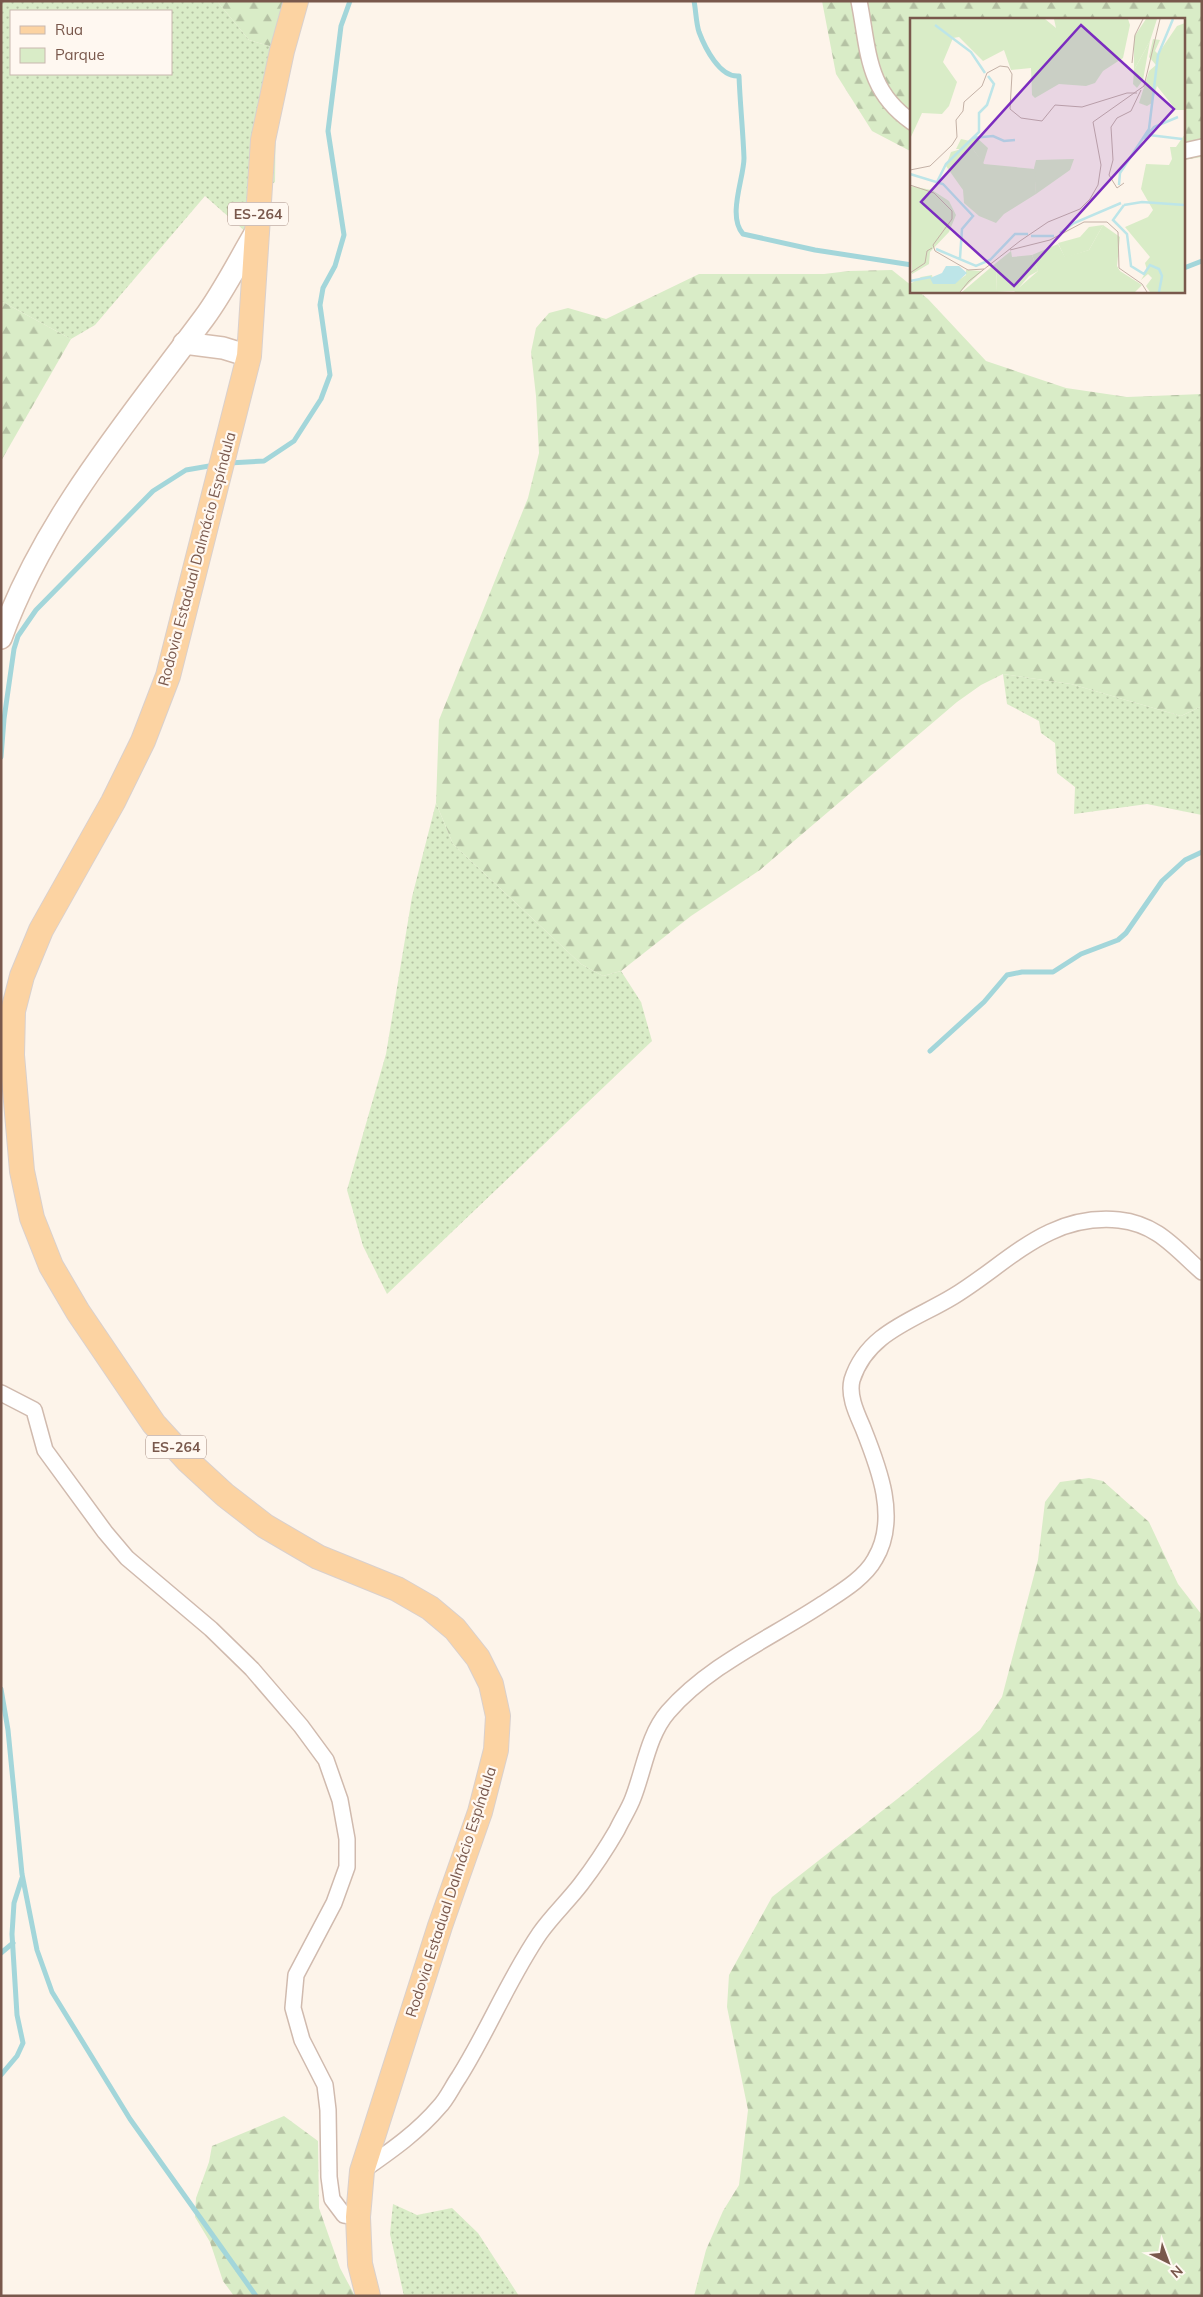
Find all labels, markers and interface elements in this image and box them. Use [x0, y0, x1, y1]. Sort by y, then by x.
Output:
legend [10, 10, 172, 75]
inset map [910, 18, 1186, 292]
text: Rua [55, 20, 83, 39]
text: Parque [55, 45, 105, 64]
road number: ES-264 [228, 202, 288, 225]
street label: Rodovia Estadual Dalmácio Espíndula [153, 430, 240, 688]
road number: ES-264 [146, 1435, 206, 1458]
street label: Rodovia Estadual Dalmácio Espíndula [401, 1764, 500, 2020]
north arrow [1143, 2237, 1193, 2287]
text: N [1167, 2261, 1187, 2282]

